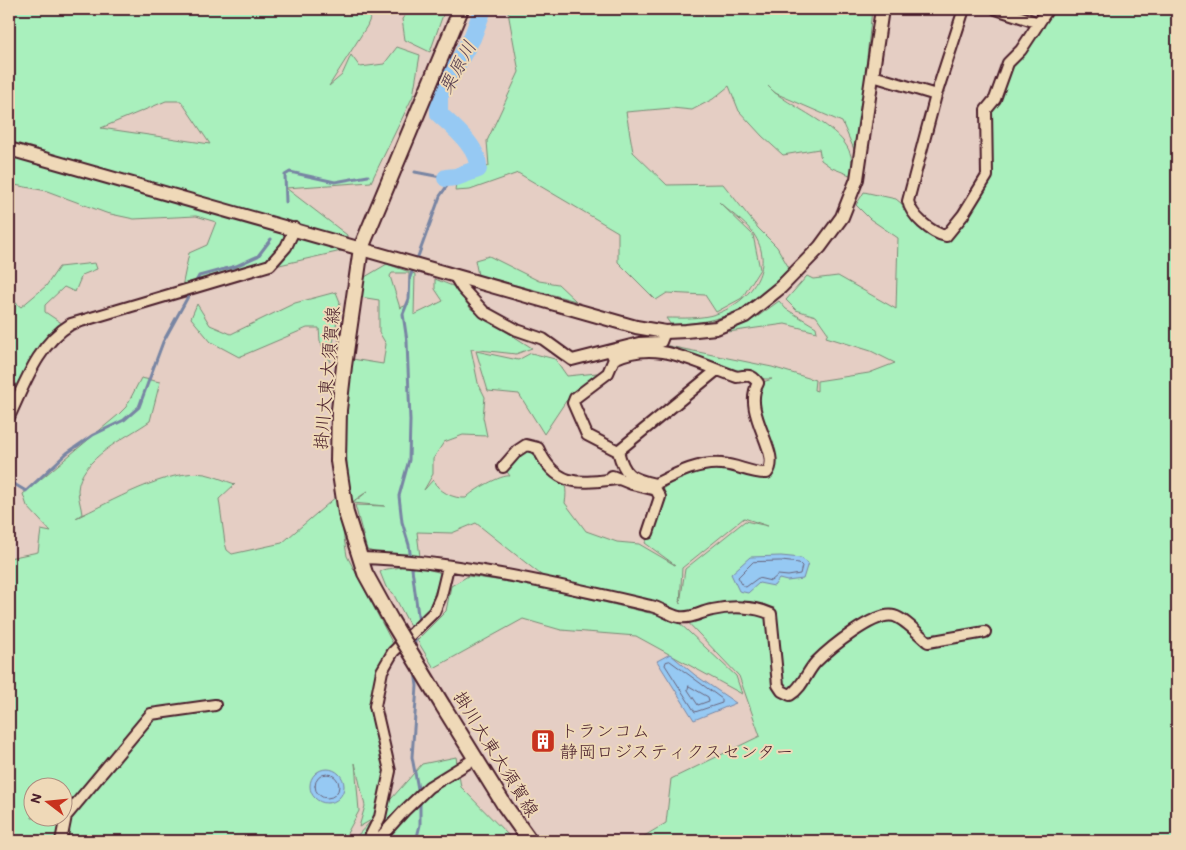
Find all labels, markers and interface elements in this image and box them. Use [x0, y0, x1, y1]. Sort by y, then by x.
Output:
water label: 栗原川 [434, 37, 481, 98]
street label: 掛川大東大須賀線 [310, 305, 344, 451]
street label: 掛川大東大須賀線 [449, 687, 543, 821]
place label: トランコム 静岡ロジスティクスセンター [560, 720, 793, 763]
building icon: トランコム 静岡ロジスティクスセンター [530, 728, 556, 754]
north arrow [22, 778, 72, 828]
text: N [27, 792, 45, 805]

